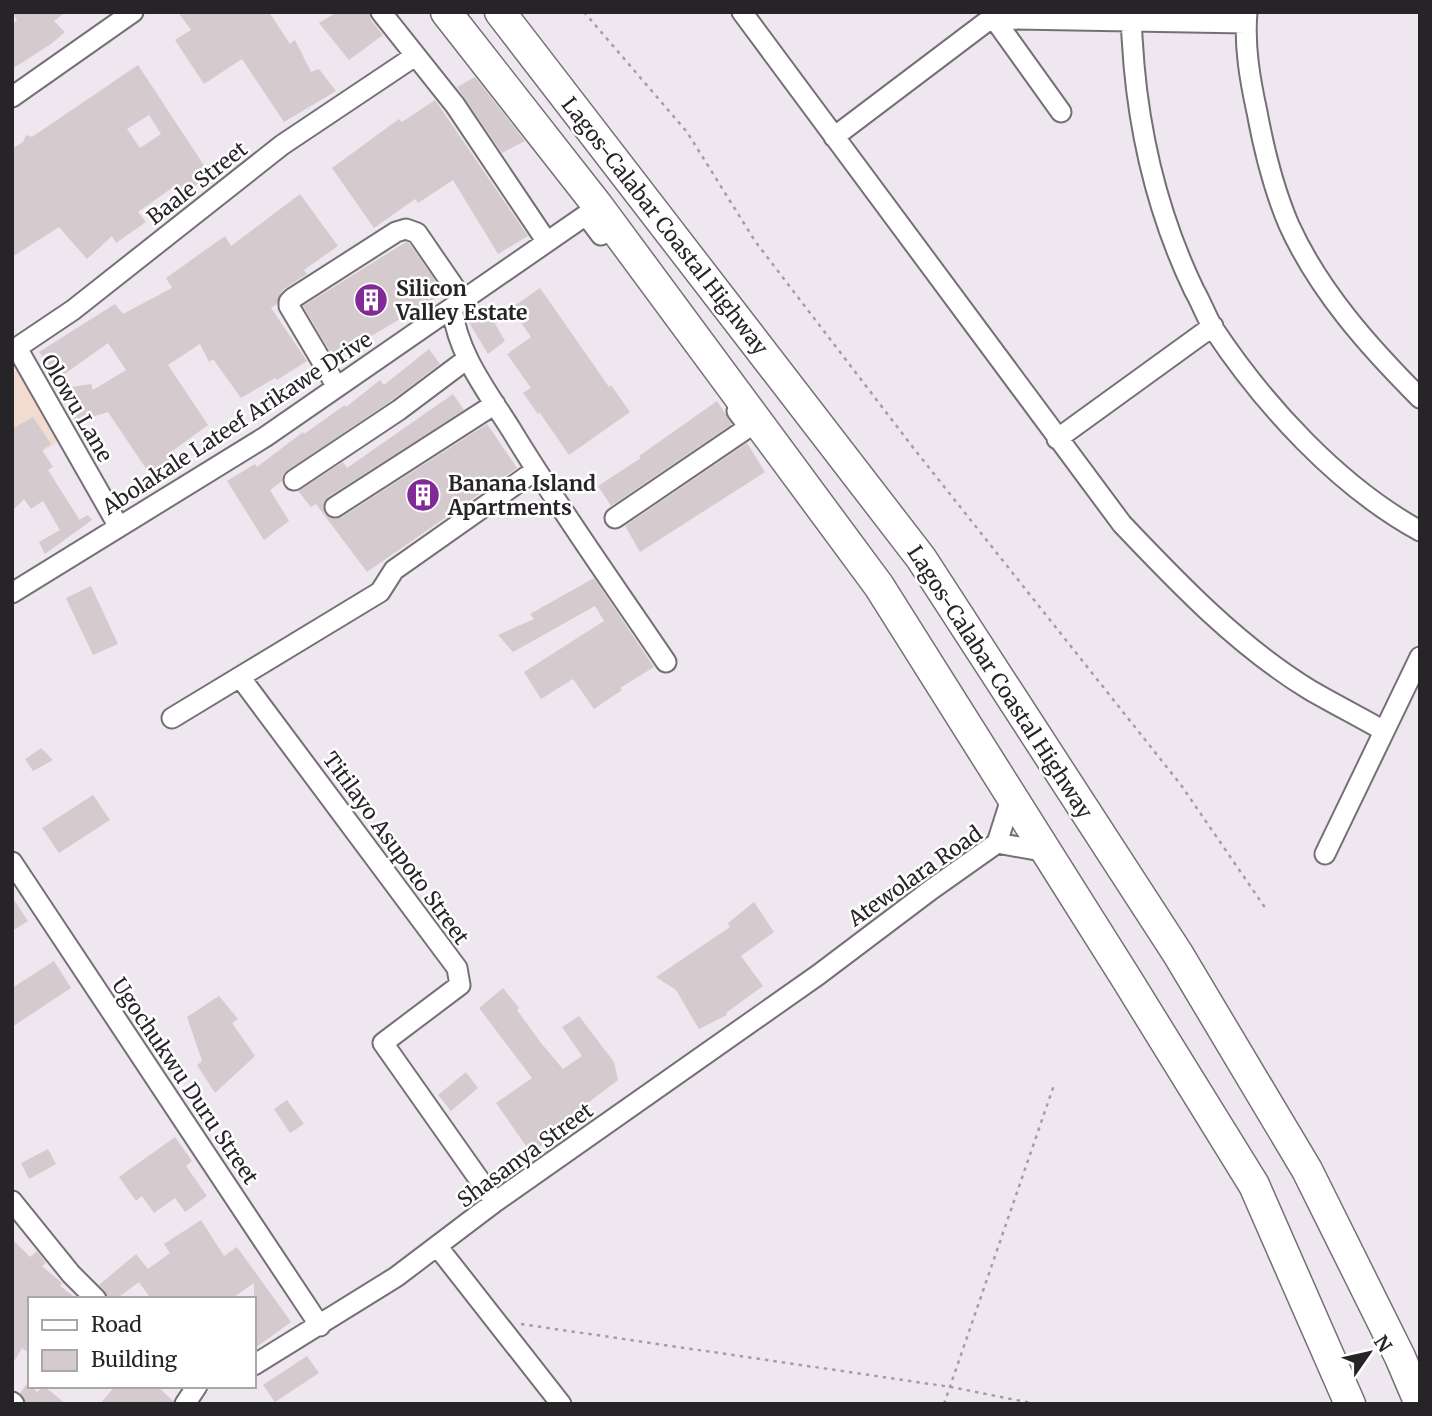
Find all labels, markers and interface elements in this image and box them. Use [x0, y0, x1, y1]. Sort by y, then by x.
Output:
street label: Lagos-Calabar Coastal Highway [556, 92, 775, 361]
street label: Baale Street [141, 135, 253, 231]
place label: Silicon Valley Estate [395, 275, 527, 326]
building icon: Silicon Valley Estate [352, 281, 390, 319]
street label: Abolakale Lateef Arikawe Drive [96, 326, 377, 521]
street label: Olowu Lane [35, 349, 119, 467]
place label: Banana Island Apartments [447, 470, 596, 521]
building icon: Banana Island Apartments [404, 476, 442, 514]
street label: Lagos-Calabar Coastal Highway [902, 540, 1099, 824]
street label: Titilayo Asupoto Street [317, 746, 475, 950]
street label: Atewolara Road [842, 820, 987, 933]
street label: Ugochukwu Duru Street [106, 972, 264, 1190]
street label: Shasanya Street [452, 1097, 598, 1213]
legend [28, 1297, 256, 1388]
text: Road [91, 1311, 142, 1338]
north arrow [1334, 1318, 1404, 1388]
text: N [1369, 1331, 1397, 1356]
text: Building [91, 1346, 178, 1373]

